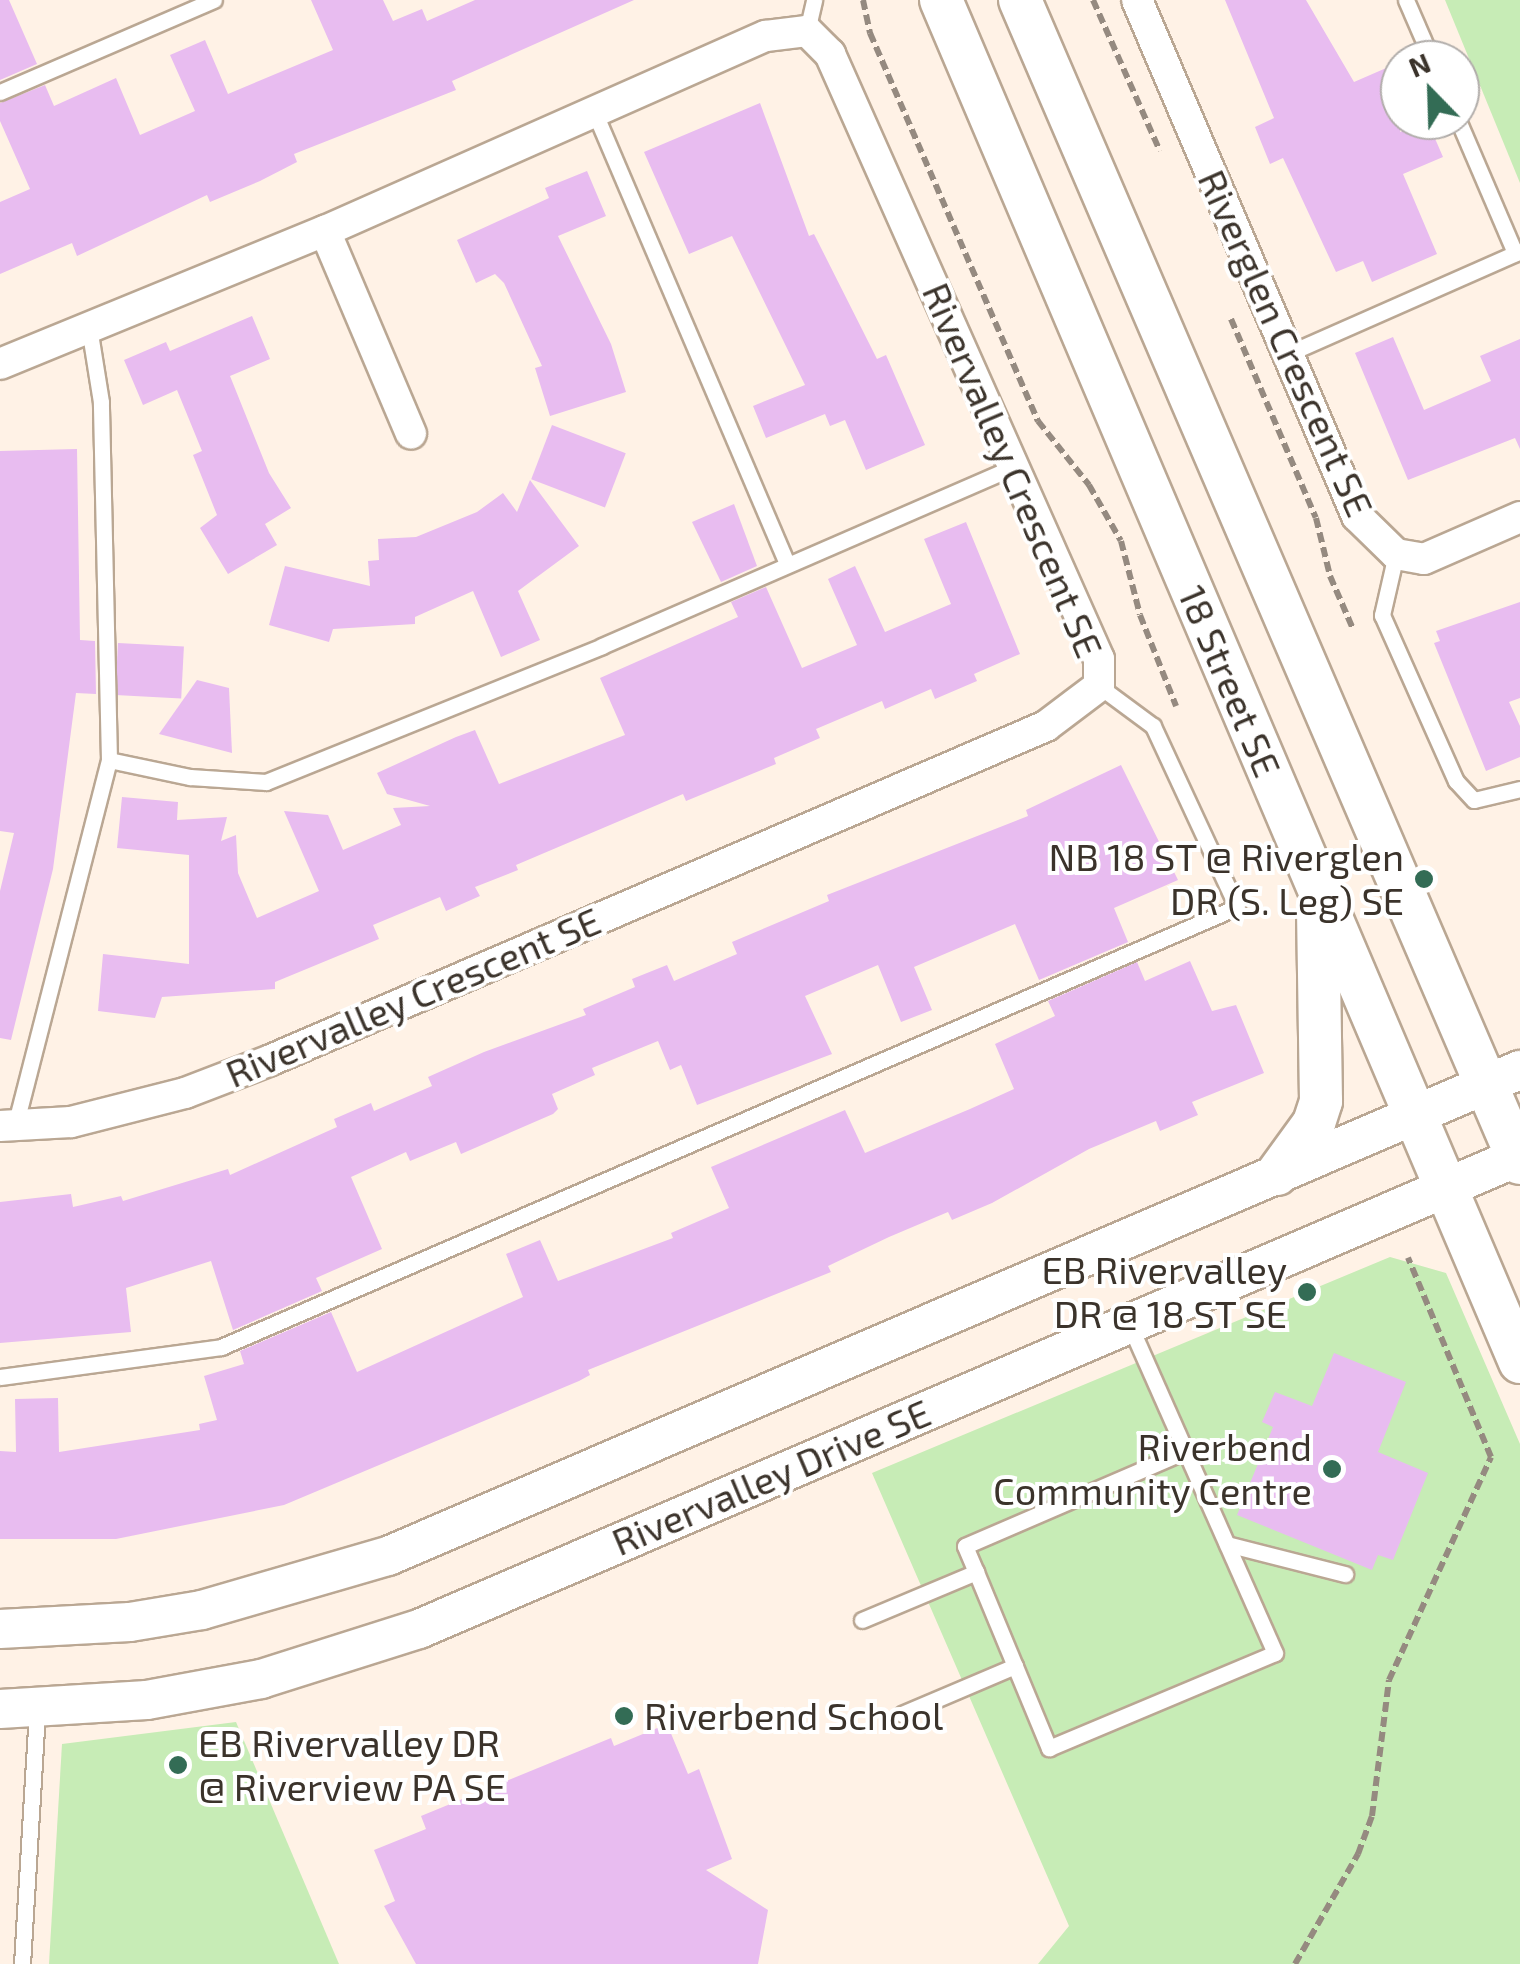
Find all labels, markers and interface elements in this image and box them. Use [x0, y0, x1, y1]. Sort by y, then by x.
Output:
north arrow [1380, 40, 1480, 140]
text: N [1403, 45, 1435, 84]
street label: Riverglen Crescent SE [1189, 163, 1383, 523]
street label: Rivervalley Crescent SE [913, 276, 1113, 664]
street label: 18 Street SE [1169, 579, 1291, 783]
place label: NB 18 ST @ Riverglen DR (S. Leg) SE [1048, 834, 1404, 924]
marker: NB 18 ST @ Riverglen DR (S. Leg) SE [1413, 868, 1435, 890]
street label: Rivervalley Crescent SE [219, 897, 607, 1097]
place label: EB Rivervalley DR @ 18 ST SE [1041, 1247, 1287, 1336]
marker: EB Rivervalley DR @ 18 ST SE [1296, 1281, 1318, 1303]
street label: Rivervalley Drive SE [605, 1389, 937, 1565]
place label: Riverbend Community Centre [992, 1424, 1312, 1514]
marker: Riverbend Community Centre [1321, 1458, 1343, 1480]
place label: Riverbend School [644, 1693, 943, 1739]
marker: Riverbend School [613, 1705, 635, 1727]
place label: EB Rivervalley DR @ Riverview PA SE [198, 1720, 508, 1810]
marker: EB Rivervalley DR @ Riverview PA SE [167, 1754, 189, 1776]

